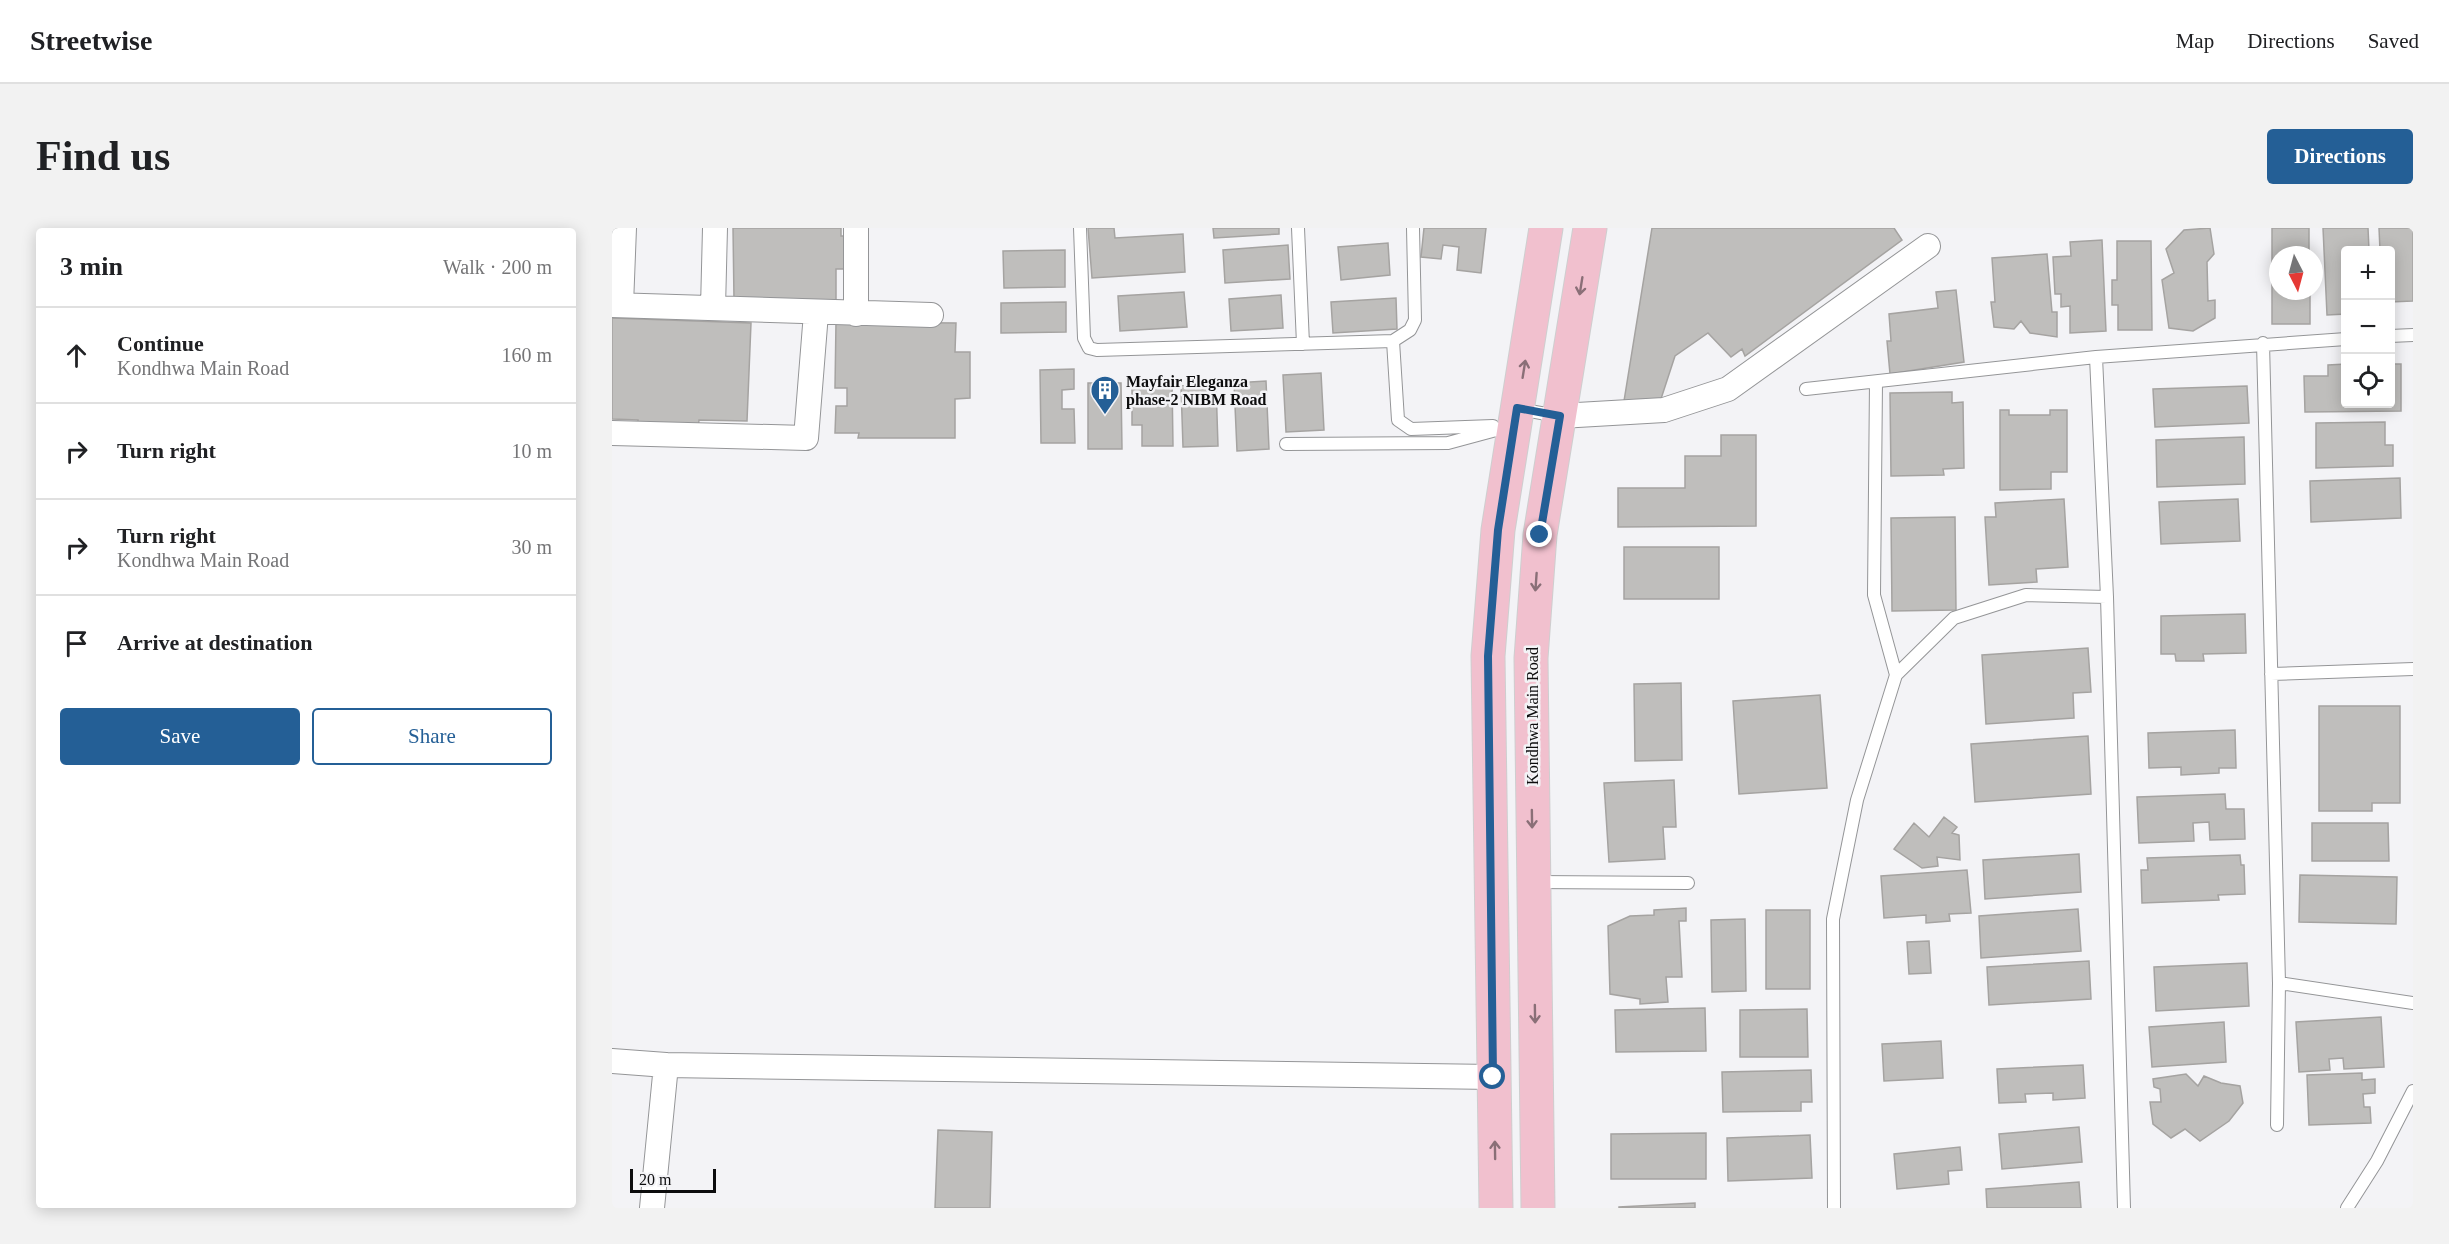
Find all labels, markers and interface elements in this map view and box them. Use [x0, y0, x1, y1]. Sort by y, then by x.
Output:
text: Streetwise [30, 25, 152, 56]
text: Map [2176, 29, 2214, 53]
text: Directions [2247, 29, 2335, 53]
text: Saved [2368, 29, 2419, 53]
button: Directions [2267, 129, 2413, 184]
text: Find us [36, 133, 170, 179]
north arrow [2269, 246, 2323, 300]
map controls [2341, 246, 2395, 408]
button: + [2341, 246, 2395, 300]
text: 3 min [60, 252, 123, 281]
text: Walk · 200 m [443, 256, 552, 278]
one-way arrow [1575, 275, 1586, 295]
button: − [2341, 300, 2395, 354]
text: Continue [117, 331, 204, 356]
icon: ahead [60, 339, 93, 372]
text: 160 m [501, 344, 552, 366]
button: locate [2341, 354, 2395, 408]
text: Kondhwa Main Road [117, 357, 289, 379]
one-way arrow [1518, 360, 1529, 379]
place label: Mayfair Eleganza phase-2 NIBM Road [1126, 373, 1267, 409]
building icon: Mayfair Eleganza phase-2 NIBM Road [1089, 374, 1121, 416]
icon: right [60, 435, 93, 468]
text: Turn right [117, 438, 216, 463]
text: 10 m [511, 440, 552, 462]
route end [1526, 521, 1552, 547]
text: Turn right [117, 523, 216, 548]
icon: right [60, 531, 93, 564]
text: 30 m [511, 536, 552, 558]
text: Kondhwa Main Road [117, 549, 289, 571]
one-way arrow [1530, 572, 1541, 592]
icon: arrive [60, 627, 93, 660]
text: Arrive at destination [117, 630, 313, 655]
street label: Kondhwa Main Road [1524, 647, 1541, 785]
button: Save [60, 708, 300, 765]
button: Share [312, 708, 552, 765]
one-way arrow [1526, 809, 1538, 829]
one-way arrow [1529, 1004, 1541, 1024]
route start [1479, 1063, 1505, 1089]
one-way arrow [1489, 1140, 1500, 1160]
scale bar [630, 1166, 716, 1194]
text: 20 m [639, 1171, 671, 1188]

